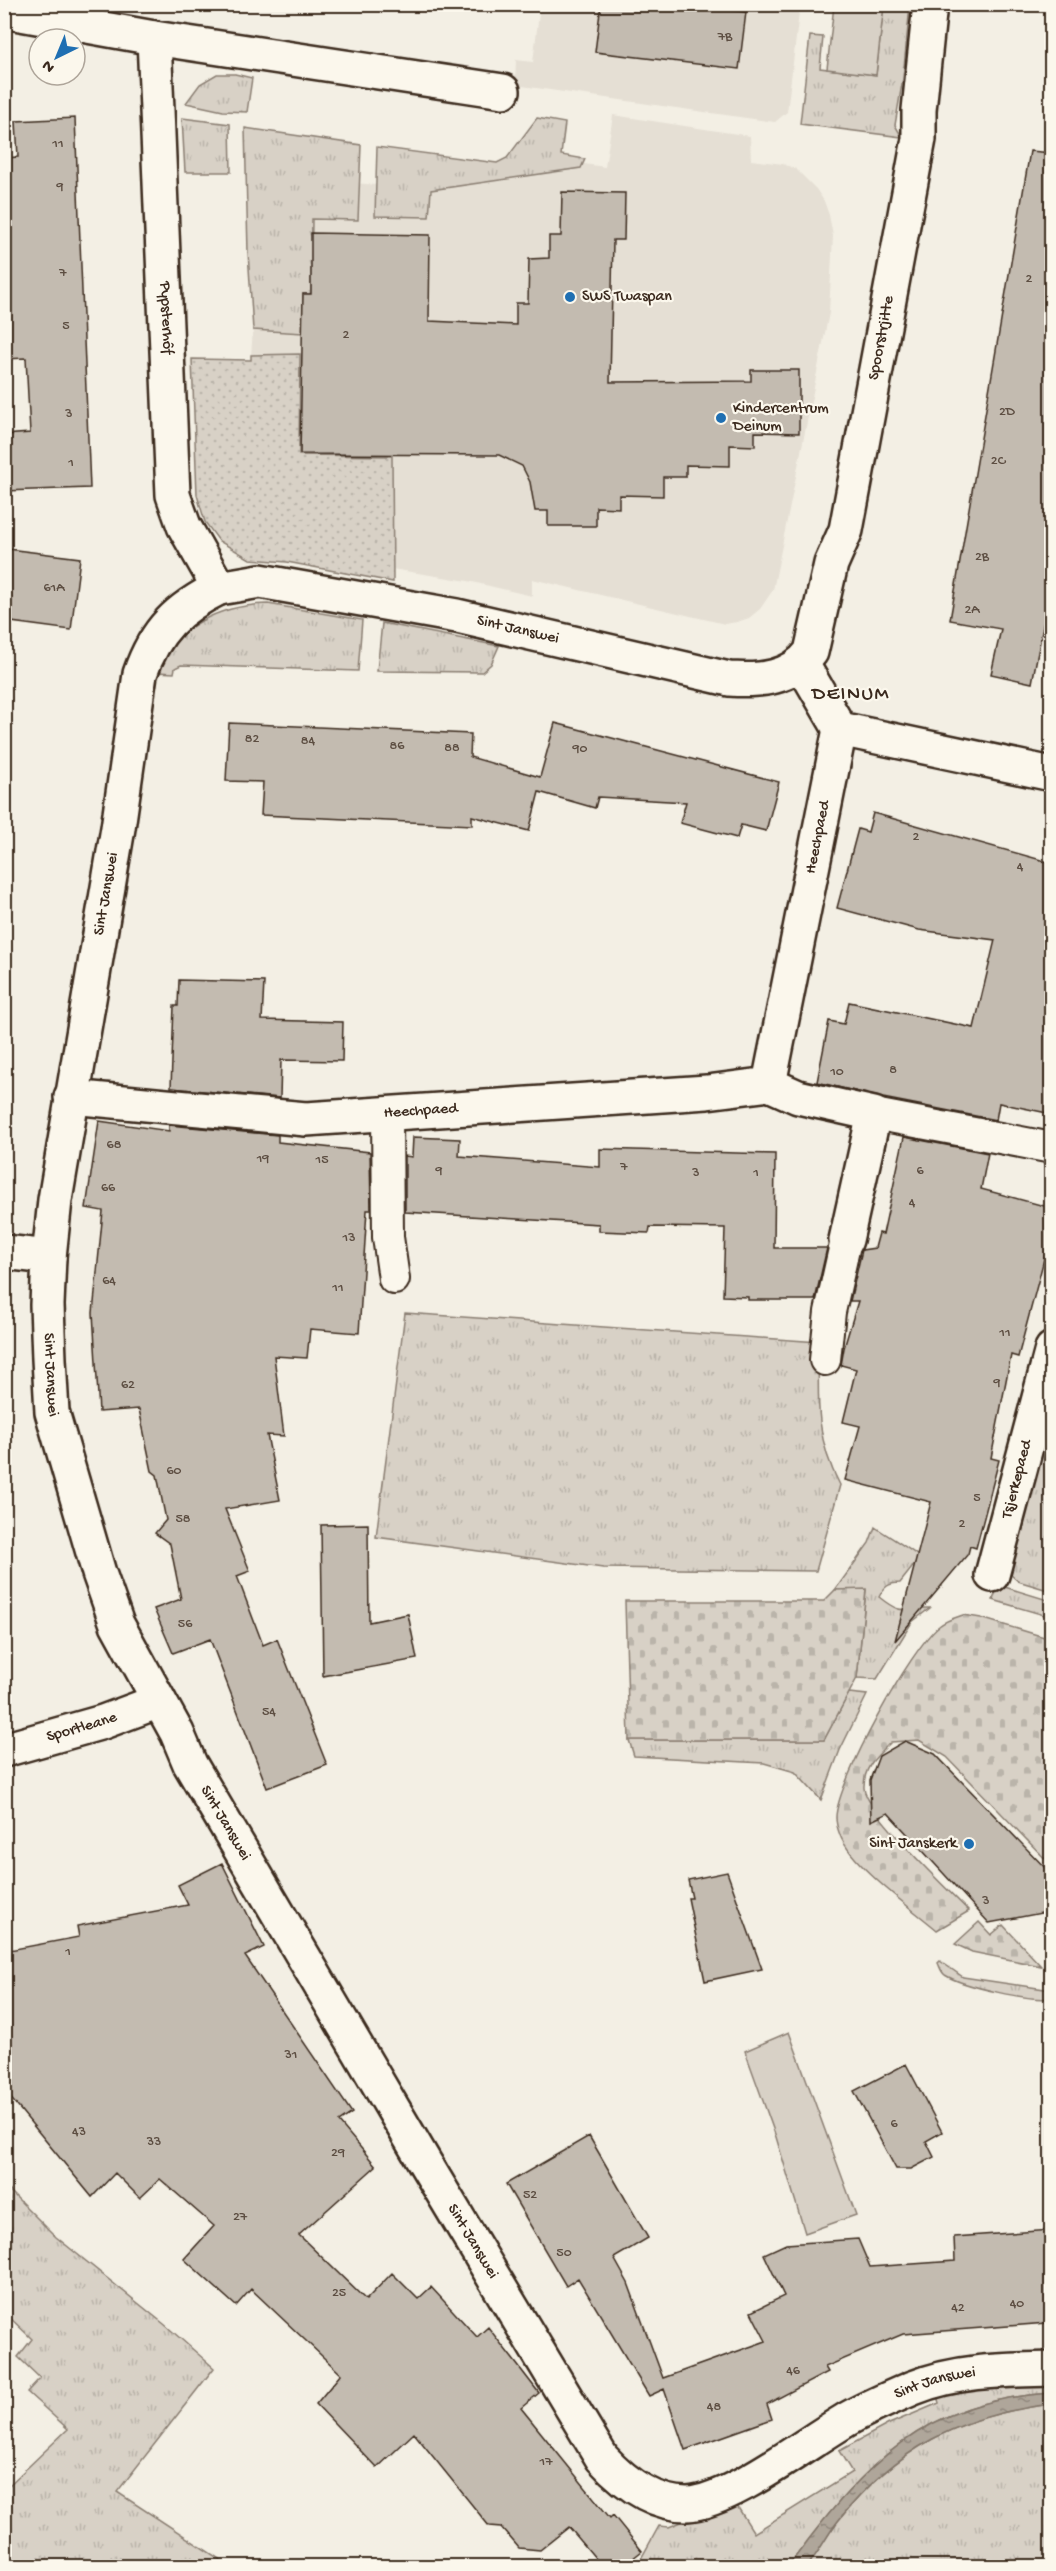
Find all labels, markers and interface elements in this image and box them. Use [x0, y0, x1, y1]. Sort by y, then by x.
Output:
north arrow [27, 27, 87, 87]
house number: 7B [717, 29, 733, 46]
text: N [38, 55, 59, 76]
house number: 11 [51, 136, 64, 153]
house number: 9 [55, 179, 64, 196]
house number: 7 [58, 265, 67, 282]
house number: 2 [1026, 271, 1033, 288]
street label: Pypsterhôf [155, 280, 177, 356]
place label: SWS Twaspan [582, 288, 672, 307]
marker: SWS Twaspan [563, 290, 577, 304]
street label: Spoorstrjitte [865, 294, 899, 382]
house number: 5 [62, 318, 70, 335]
house number: 2 [343, 327, 350, 344]
place label: Kindercentrum Deinum [732, 400, 829, 437]
house number: 2D [999, 404, 1016, 421]
house number: 3 [64, 406, 73, 423]
marker: Kindercentrum Deinum [714, 411, 728, 425]
house number: 2C [991, 453, 1007, 470]
house number: 1 [67, 455, 74, 472]
house number: 2B [975, 549, 990, 566]
house number: 61A [43, 580, 65, 597]
house number: 2A [964, 602, 980, 619]
street label: Sint Janswei [475, 611, 561, 649]
district label: DEINUM [810, 684, 890, 707]
house number: 82 [245, 731, 259, 748]
house number: 84 [301, 733, 316, 750]
house number: 86 [390, 738, 405, 755]
house number: 88 [444, 740, 460, 757]
house number: 90 [572, 741, 588, 758]
street label: Heechpaed [802, 798, 835, 876]
house number: 2 [913, 829, 920, 846]
street label: Sint Janswei [90, 851, 124, 937]
house number: 4 [1017, 859, 1024, 876]
house number: 8 [889, 1062, 897, 1079]
house number: 10 [829, 1064, 844, 1081]
street label: Heechpaed [383, 1099, 460, 1123]
house number: 68 [107, 1137, 122, 1154]
house number: 19 [256, 1151, 269, 1168]
house number: 15 [314, 1152, 329, 1169]
house number: 7 [619, 1159, 628, 1176]
house number: 9 [434, 1163, 443, 1180]
house number: 6 [916, 1163, 924, 1180]
house number: 3 [691, 1165, 700, 1182]
house number: 1 [752, 1165, 759, 1182]
house number: 66 [101, 1180, 116, 1197]
house number: 4 [909, 1195, 916, 1212]
house number: 13 [342, 1230, 355, 1247]
house number: 64 [102, 1273, 116, 1290]
house number: 11 [331, 1280, 344, 1297]
house number: 11 [998, 1325, 1011, 1342]
street label: Sint Janswei [39, 1332, 62, 1419]
house number: 9 [992, 1375, 1001, 1392]
house number: 62 [121, 1377, 135, 1394]
street label: Tsjerkepaed [998, 1436, 1037, 1522]
house number: 60 [166, 1463, 182, 1480]
house number: 5 [973, 1490, 981, 1507]
house number: 58 [175, 1511, 191, 1528]
house number: 2 [959, 1516, 966, 1533]
house number: 56 [178, 1616, 193, 1633]
house number: 54 [262, 1704, 276, 1721]
street label: Sportleane [45, 1708, 120, 1747]
street label: Sint Janswei [195, 1782, 254, 1864]
place label: Sint Janskerk [869, 1835, 959, 1854]
marker: Sint Janskerk [962, 1837, 976, 1851]
house number: 3 [981, 1893, 990, 1910]
house number: 1 [64, 1944, 71, 1961]
house number: 31 [284, 2047, 297, 2064]
house number: 6 [890, 2116, 898, 2133]
house number: 43 [72, 2124, 86, 2141]
house number: 33 [146, 2134, 161, 2151]
house number: 29 [331, 2145, 345, 2162]
house number: 52 [523, 2187, 537, 2204]
street label: Sint Janswei [442, 2201, 502, 2283]
house number: 27 [233, 2209, 248, 2226]
house number: 50 [556, 2245, 572, 2262]
house number: 25 [332, 2285, 346, 2302]
house number: 40 [1010, 2296, 1024, 2313]
house number: 42 [951, 2300, 965, 2317]
house number: 46 [786, 2363, 801, 2380]
street label: Sint Janswei [892, 2363, 977, 2404]
house number: 48 [707, 2399, 721, 2416]
house number: 17 [539, 2454, 553, 2471]

